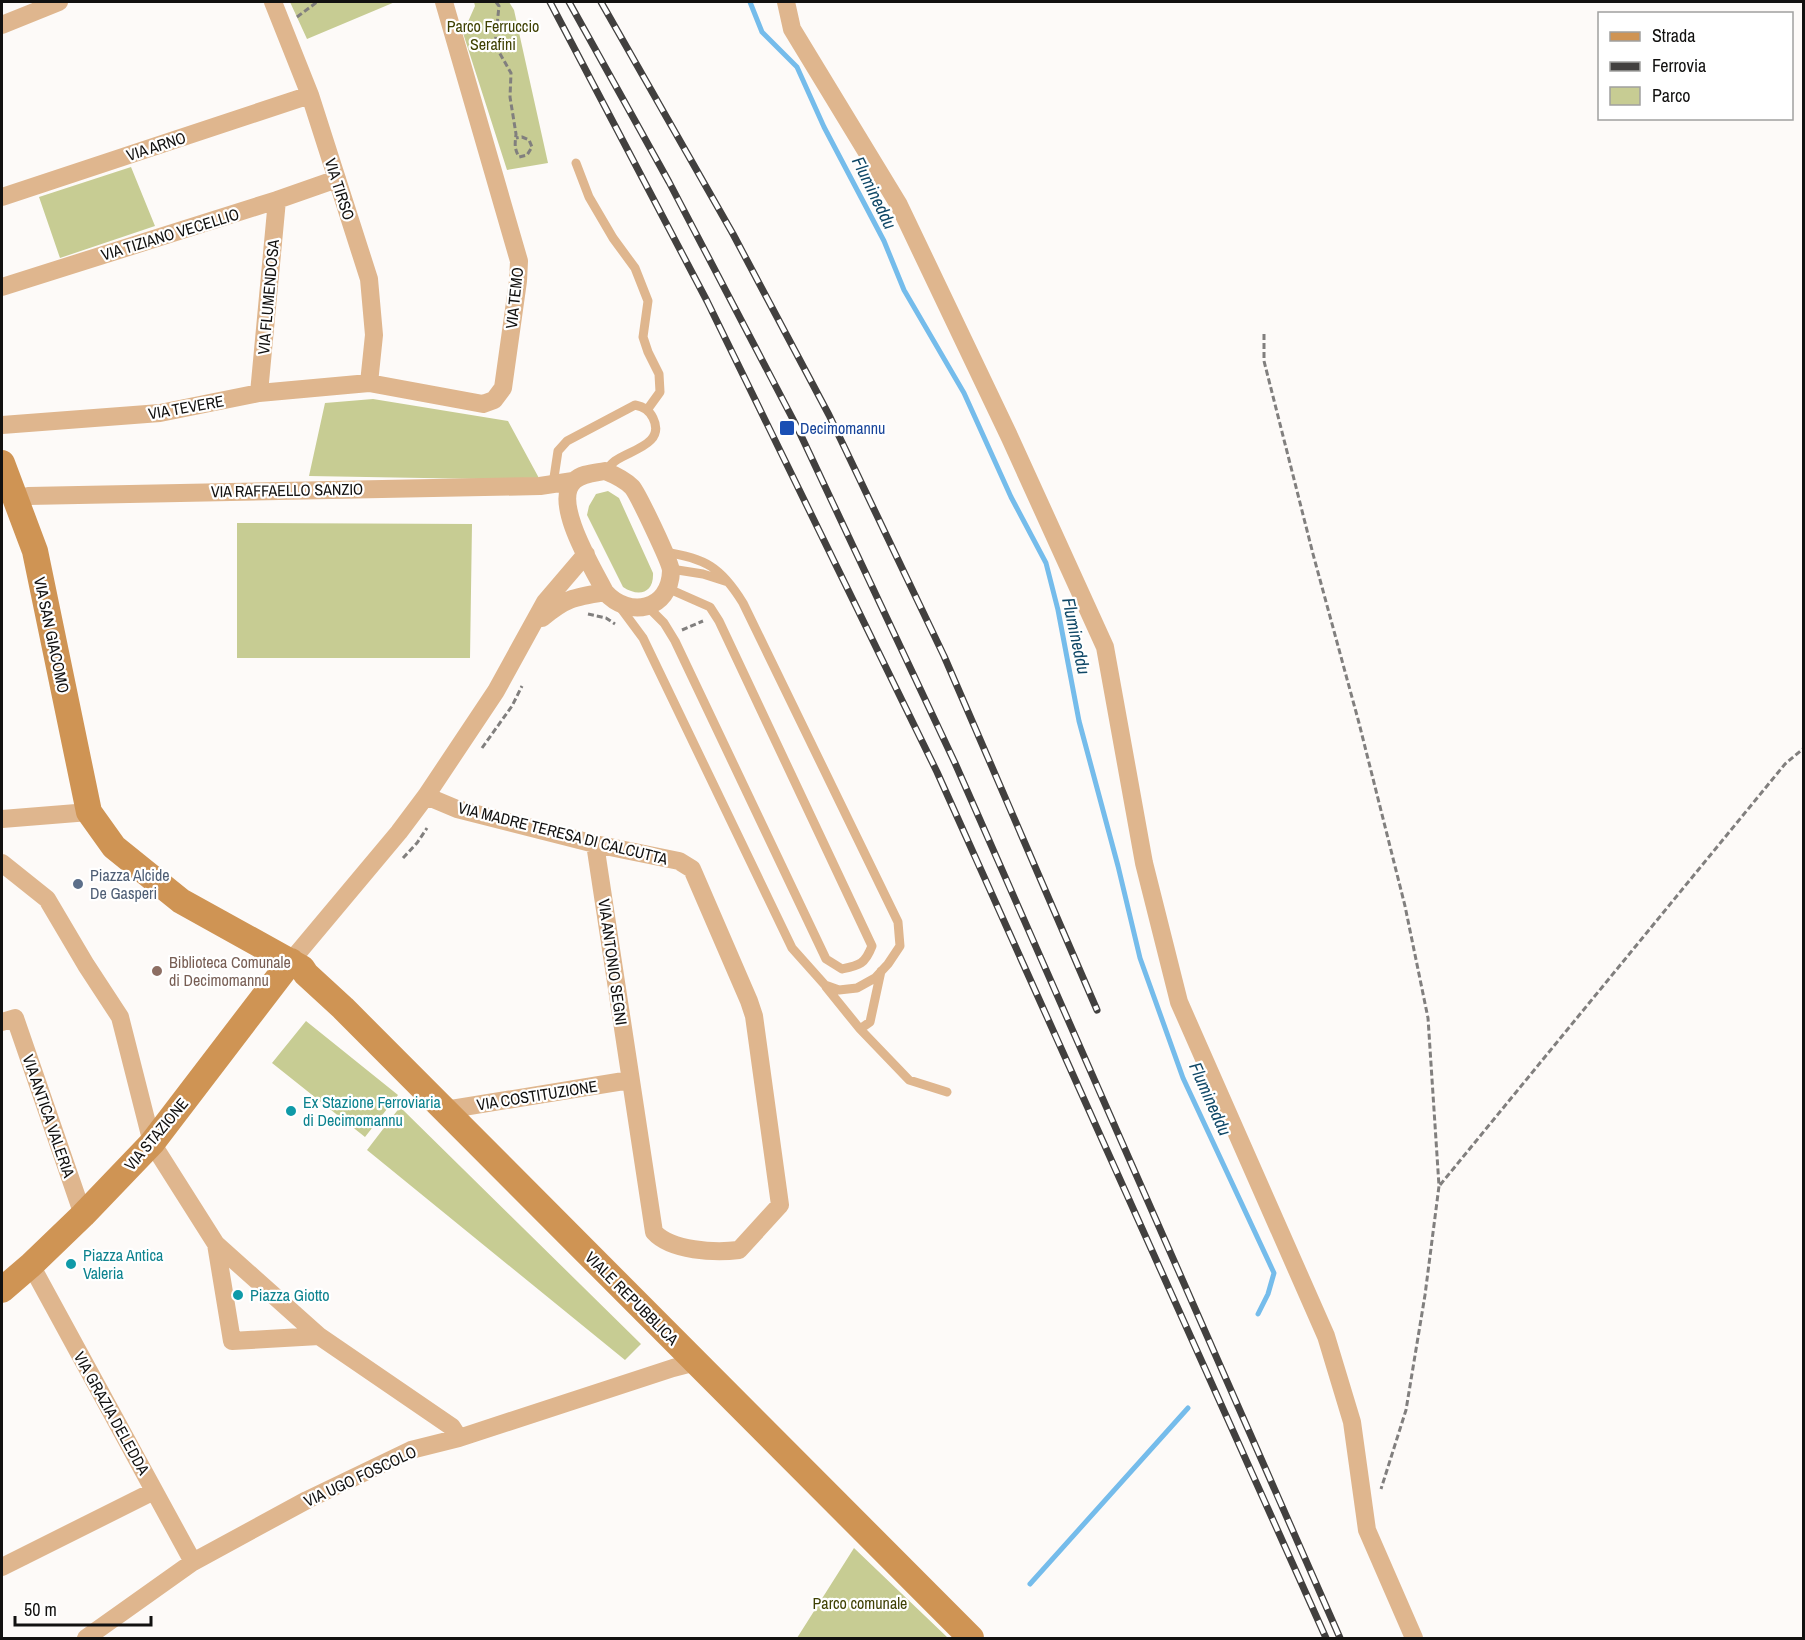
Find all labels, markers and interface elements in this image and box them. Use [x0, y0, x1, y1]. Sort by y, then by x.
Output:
legend [1598, 12, 1793, 120]
park label: Parco Ferruccio Serafini [447, 15, 539, 55]
text: Strada [1652, 23, 1696, 48]
text: Ferrovia [1652, 53, 1706, 78]
text: Parco [1652, 83, 1691, 108]
street label: VIA ARNO [123, 126, 189, 166]
water label: Flumineddu [846, 152, 903, 233]
street label: VIA TIRSO [320, 155, 360, 223]
street label: VIA TIZIANO VECELLIO [98, 203, 242, 265]
street label: VIA FLUMENDOSA [252, 238, 284, 355]
street label: VIA TEMO [500, 266, 528, 330]
street label: VIA TEVERE [146, 390, 226, 424]
place label: Decimomannu [800, 417, 885, 439]
marker: Decimomannu [778, 419, 796, 437]
street label: VIA RAFFAELLO SANZIO [211, 478, 363, 502]
street label: VIA SAN GIACOMO [29, 575, 75, 695]
water label: Flumineddu [1056, 595, 1097, 677]
street label: VIA MADRE TERESA DI CALCUTTA [456, 796, 670, 870]
place label: Piazza Alcide De Gasperi [90, 864, 170, 904]
marker: Piazza Alcide De Gasperi [71, 877, 85, 891]
street label: VIA ANTONIO SEGNI [593, 897, 633, 1027]
place label: Biblioteca Comunale di Decimomannu [169, 951, 291, 991]
marker: Biblioteca Comunale di Decimomannu [150, 964, 164, 978]
street label: VIA ANTICA VALERIA [18, 1051, 80, 1181]
water label: Flumineddu [1183, 1058, 1238, 1139]
street label: VIA COSTITUZIONE [475, 1075, 599, 1115]
place label: Ex Stazione Ferroviaria di Decimomannu [303, 1091, 442, 1131]
street label: VIA STAZIONE [119, 1093, 193, 1175]
marker: Ex Stazione Ferroviaria di Decimomannu [284, 1104, 298, 1118]
place label: Piazza Antica Valeria [83, 1244, 164, 1284]
street label: VIALE REPUBBLICA [580, 1246, 684, 1350]
marker: Piazza Antica Valeria [64, 1257, 78, 1271]
place label: Piazza Giotto [250, 1284, 330, 1306]
marker: Piazza Giotto [231, 1288, 245, 1302]
street label: VIA GRAZIA DELEDDA [69, 1347, 155, 1479]
street label: VIA UGO FOSCOLO [300, 1440, 420, 1512]
scale bar [15, 1589, 152, 1627]
park label: Parco comunale [813, 1592, 907, 1614]
text: 50 m [24, 1597, 57, 1622]

